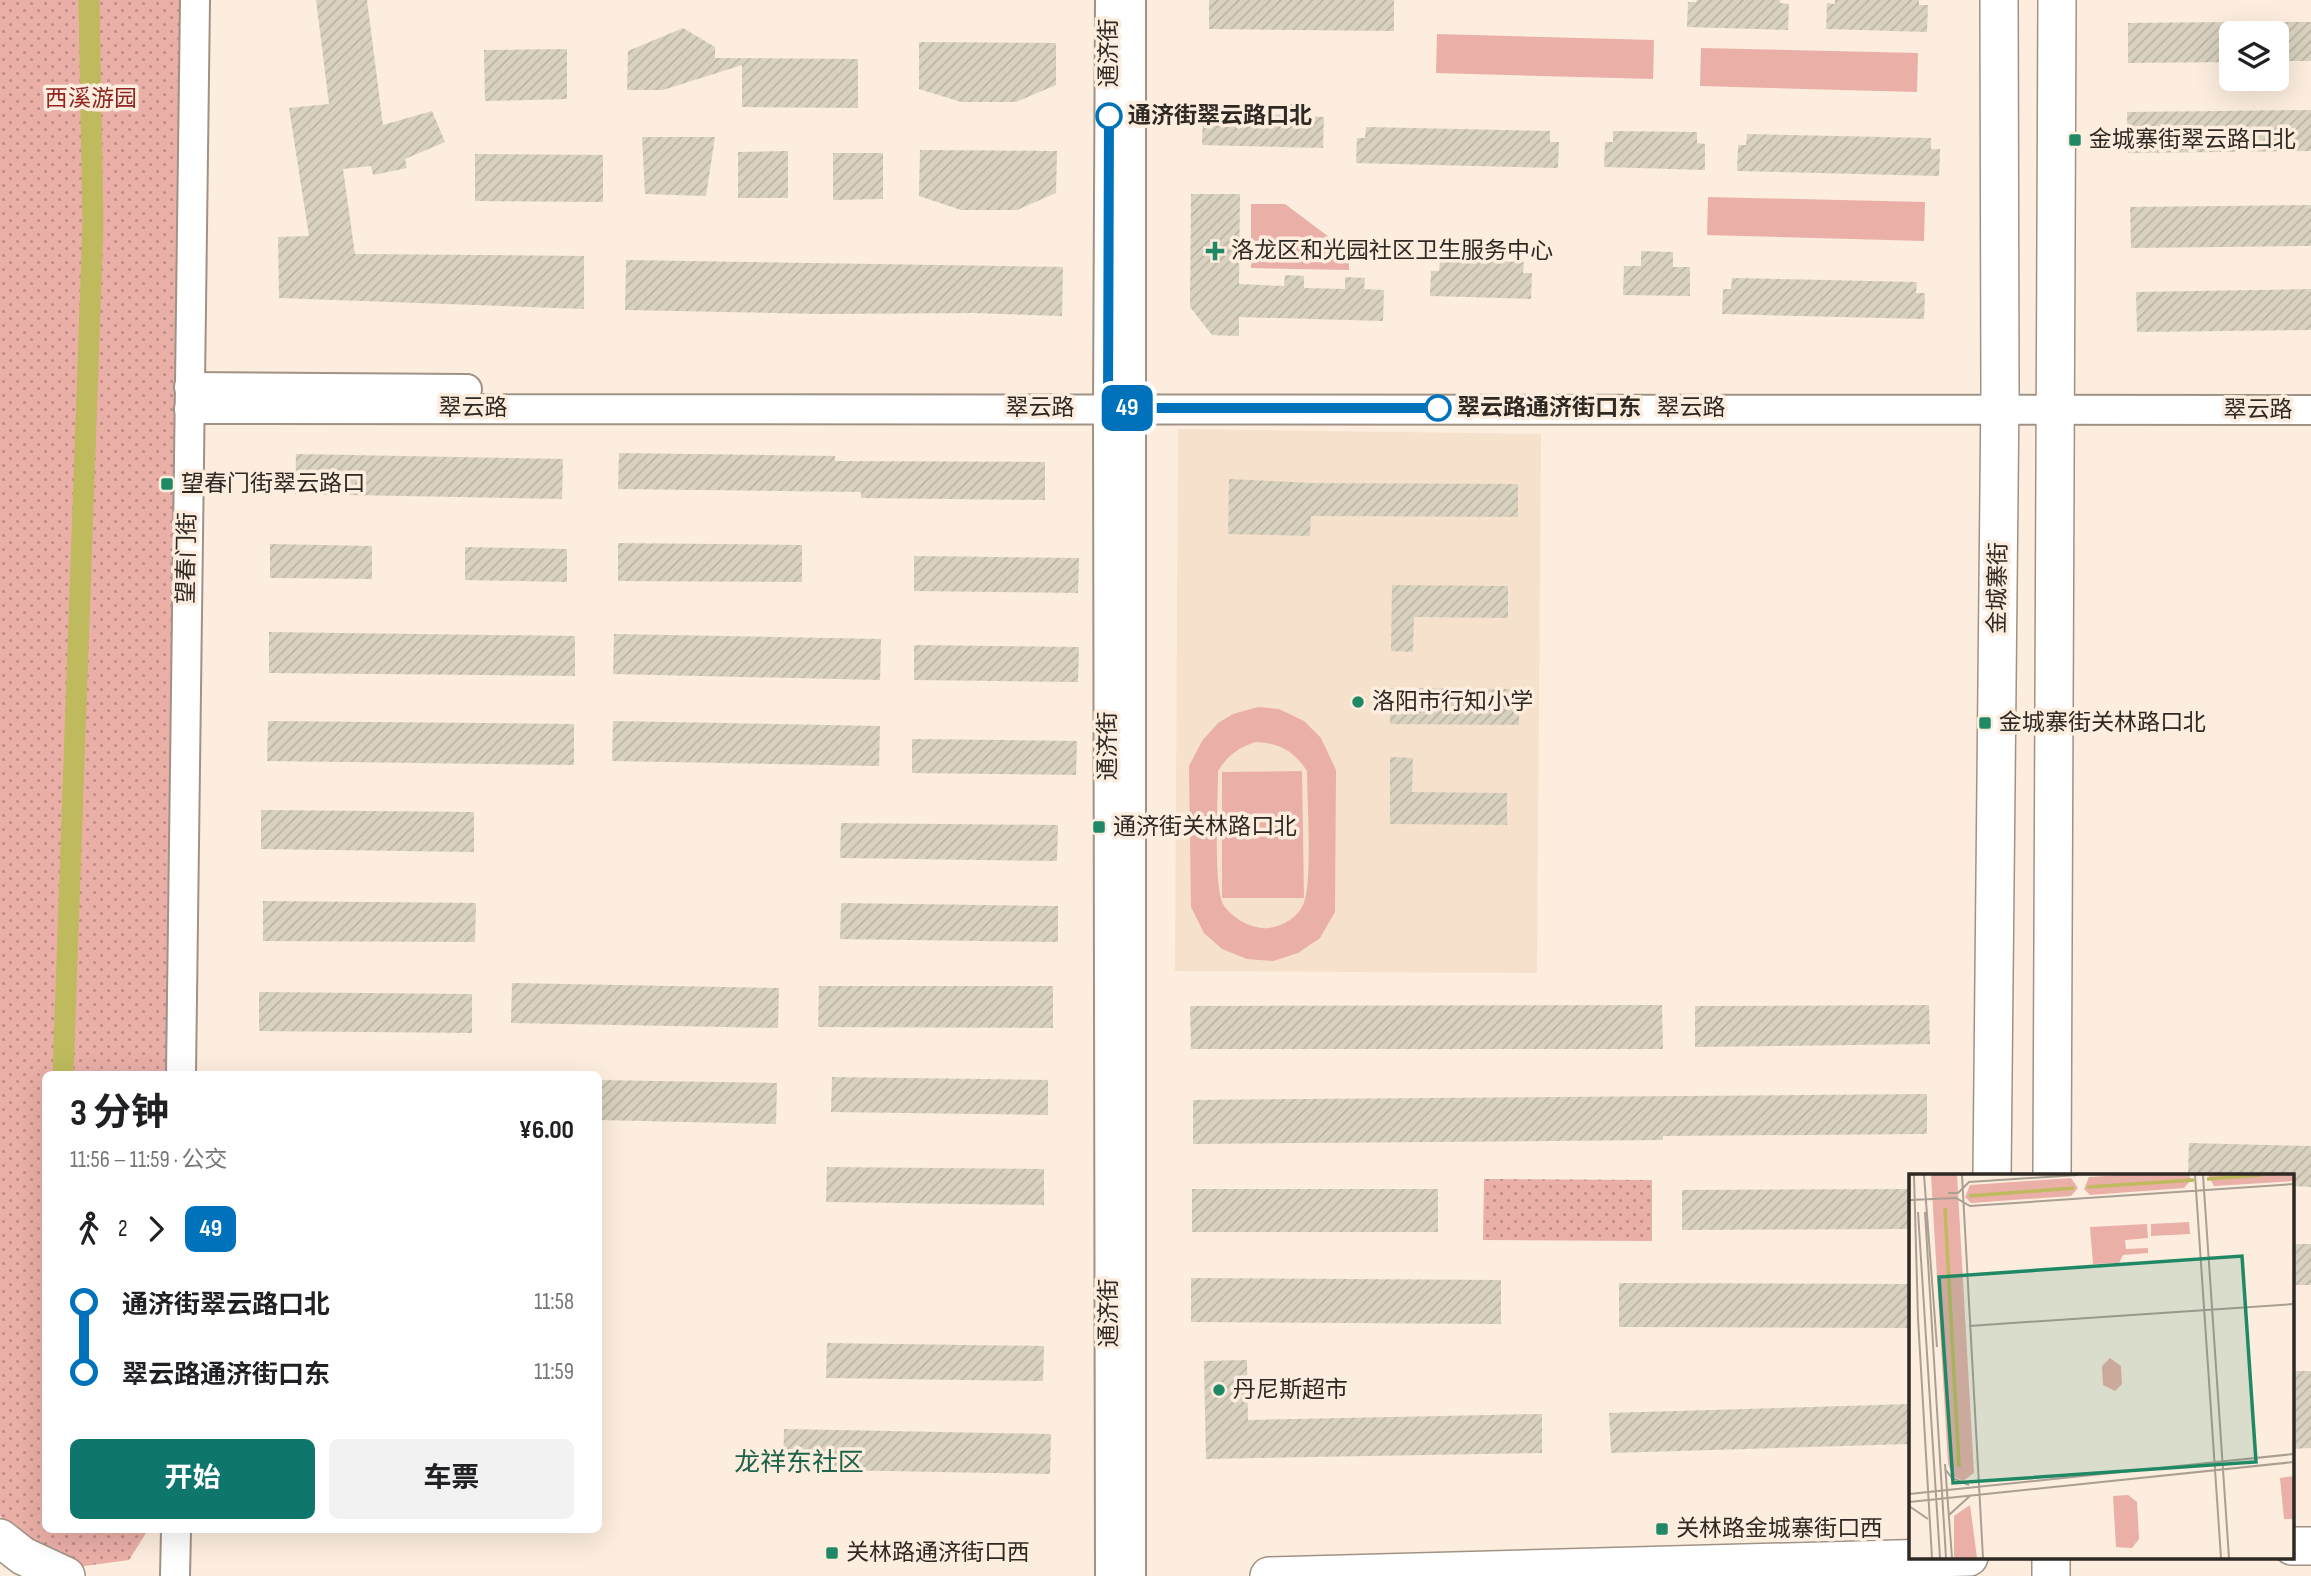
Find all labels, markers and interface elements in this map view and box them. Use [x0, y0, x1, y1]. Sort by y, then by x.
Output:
street label: 通济街 [1095, 19, 1123, 88]
map controls [2219, 21, 2289, 91]
button: layers [2219, 21, 2289, 91]
park label: 西溪游园 [45, 85, 137, 113]
place label: 通济街翠云路口北 [1128, 102, 1312, 130]
marker: 通济街翠云路口北 [1096, 103, 1122, 129]
place label: 金城寨街翠云路口北 [2089, 126, 2296, 154]
marker: 金城寨街翠云路口北 [2067, 132, 2083, 148]
place label: 洛龙区和光园社区卫生服务中心 [1231, 237, 1553, 265]
marker: 洛龙区和光园社区卫生服务中心 [1205, 241, 1225, 261]
line badge: 49 [1096, 385, 1158, 431]
text: 49 [1116, 393, 1138, 422]
street label: 翠云路 [439, 394, 508, 422]
street label: 翠云路 [1006, 394, 1075, 422]
place label: 翠云路通济街口东 [1457, 394, 1641, 422]
street label: 翠云路 [1657, 394, 1726, 422]
marker: 翠云路通济街口东 [1425, 395, 1451, 421]
street label: 翠云路 [2224, 396, 2293, 424]
place label: 望春门街翠云路口 [181, 470, 365, 498]
marker: 望春门街翠云路口 [159, 476, 175, 492]
street label: 望春门街 [172, 512, 202, 604]
street label: 金城寨街 [1983, 542, 2013, 634]
place label: 洛阳市行知小学 [1372, 688, 1533, 716]
marker: 洛阳市行知小学 [1350, 694, 1366, 710]
place label: 金城寨街关林路口北 [1999, 709, 2206, 737]
street label: 通济街 [1094, 712, 1122, 781]
marker: 金城寨街关林路口北 [1977, 715, 1993, 731]
place label: 通济街关林路口北 [1113, 813, 1297, 841]
marker: 通济街关林路口北 [1091, 819, 1107, 835]
text: 3 分钟 [70, 1091, 169, 1136]
text: ¥6.00 [519, 1115, 574, 1146]
text: 11:56 – 11:59 · 公交 [70, 1146, 228, 1174]
inset map [1909, 1174, 2294, 1558]
icon: walk [70, 1210, 108, 1248]
icon: forward [137, 1210, 175, 1248]
text: 49 [199, 1214, 222, 1243]
text: 2 [118, 1215, 127, 1243]
street label: 通济街 [1095, 1279, 1123, 1348]
text: 11:58 [534, 1288, 574, 1316]
text: 通济街翠云路口北 [122, 1290, 330, 1321]
text: 11:59 [534, 1358, 574, 1386]
text: 翠云路通济街口东 [122, 1360, 330, 1391]
place label: 丹尼斯超市 [1233, 1376, 1348, 1404]
marker: 丹尼斯超市 [1211, 1382, 1227, 1398]
button: 开始 [70, 1439, 315, 1519]
button: 车票 [329, 1439, 574, 1519]
district label: 龙祥东社区 [734, 1448, 864, 1479]
place label: 关林路金城寨街口西 [1676, 1515, 1883, 1543]
marker: 关林路金城寨街口西 [1654, 1521, 1670, 1537]
place label: 关林路通济街口西 [846, 1539, 1030, 1567]
marker: 关林路通济街口西 [824, 1545, 840, 1561]

